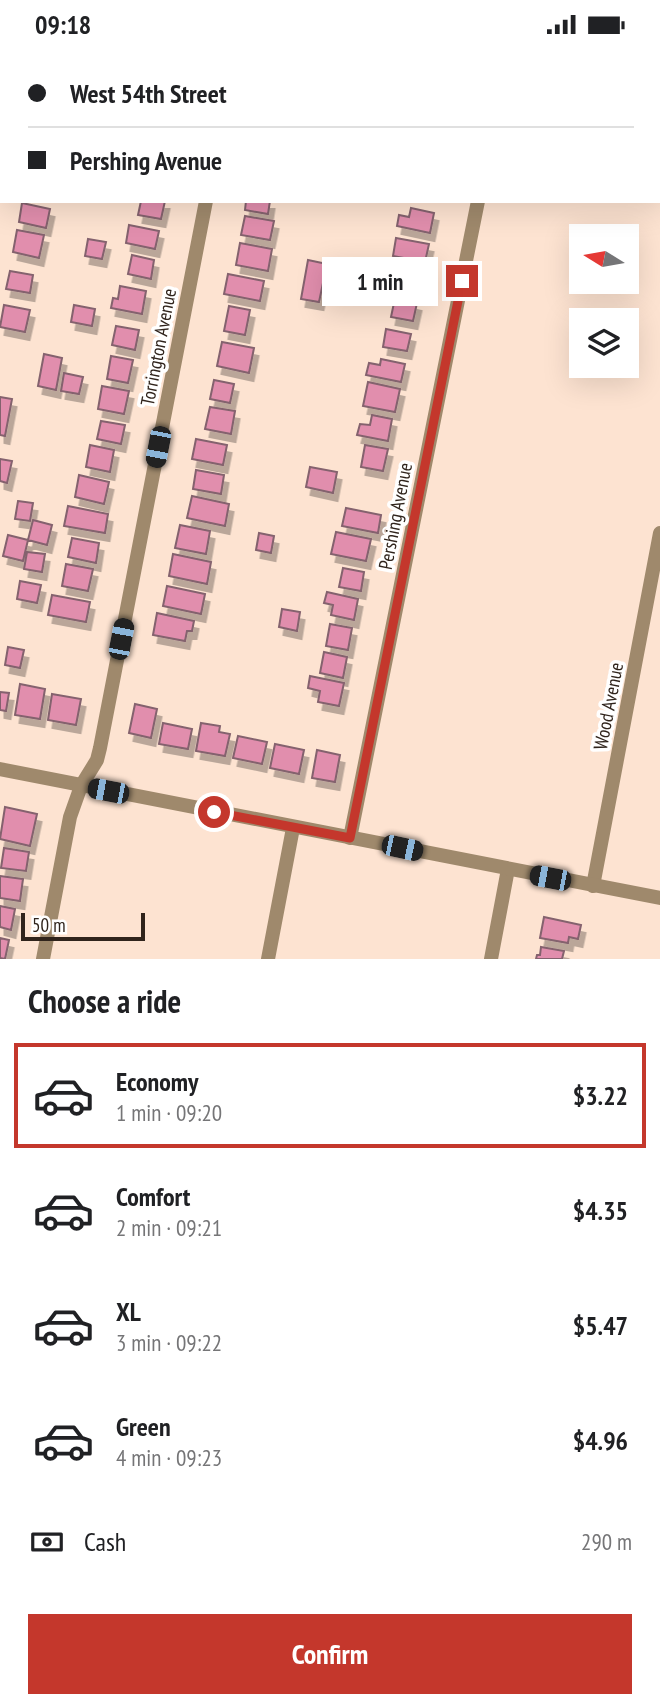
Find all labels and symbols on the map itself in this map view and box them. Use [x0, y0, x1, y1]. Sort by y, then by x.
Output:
north arrow [569, 224, 639, 294]
callout: 1 min [322, 257, 438, 305]
route end [446, 265, 478, 297]
street label: Torrington Avenue [135, 286, 181, 408]
car [144, 424, 173, 470]
street label: Pershing Avenue [373, 461, 417, 571]
car [107, 616, 136, 662]
street label: Wood Avenue [588, 660, 628, 752]
car [86, 777, 131, 805]
route start [198, 796, 230, 828]
car [380, 833, 425, 863]
car [528, 864, 573, 892]
scale bar [21, 910, 145, 942]

